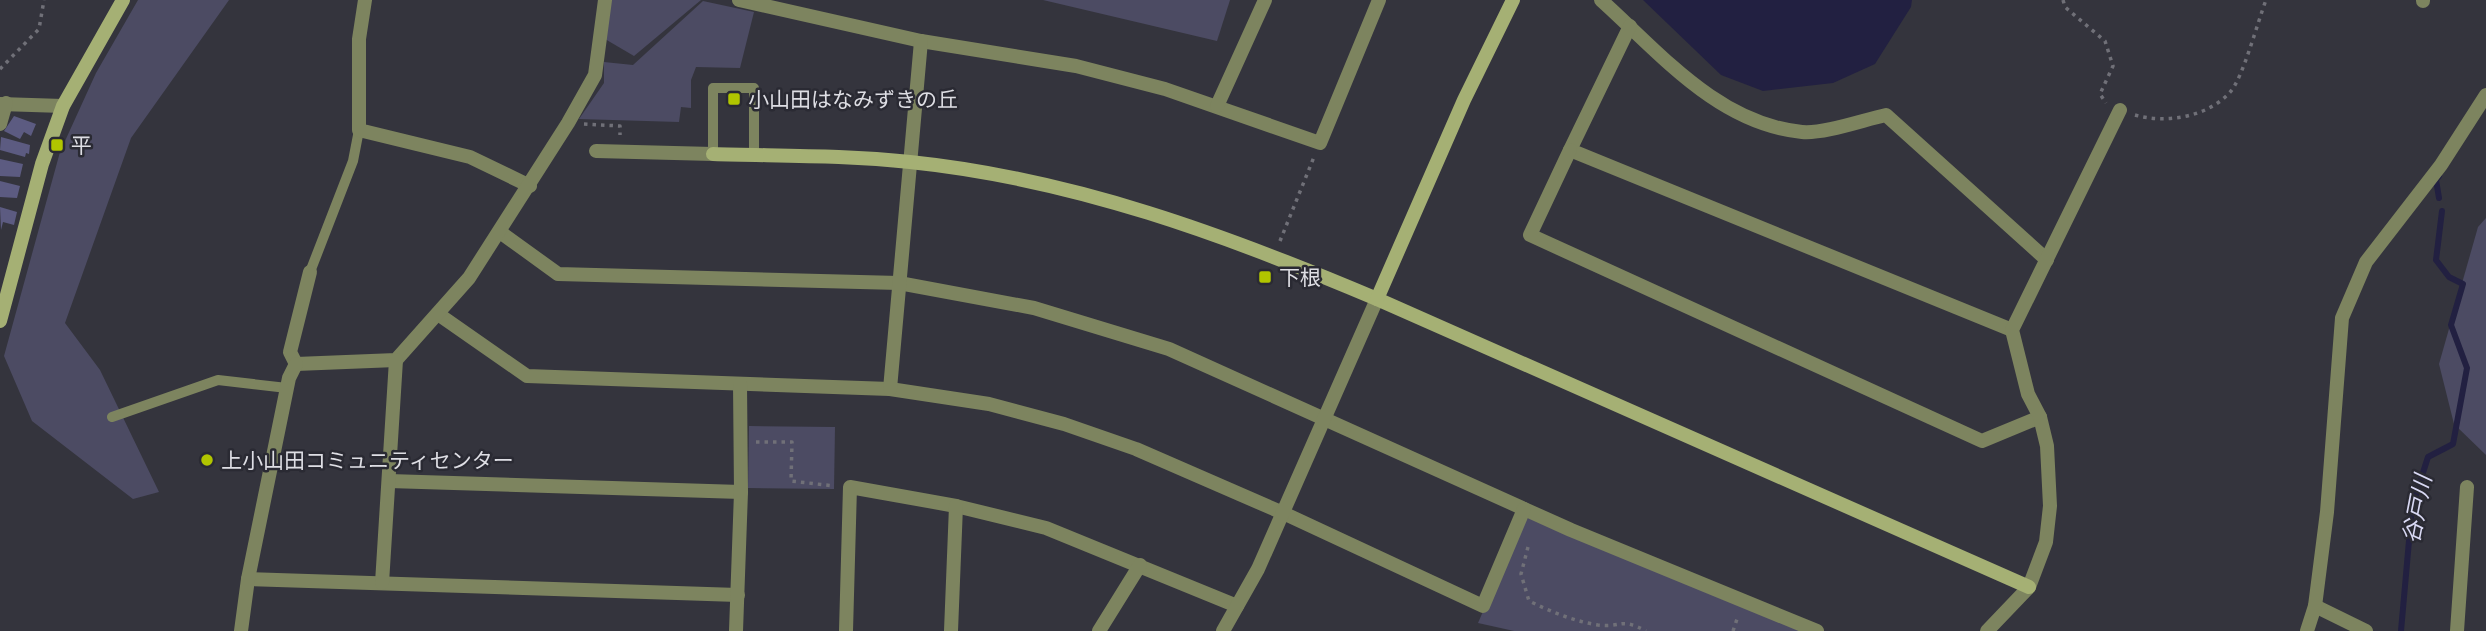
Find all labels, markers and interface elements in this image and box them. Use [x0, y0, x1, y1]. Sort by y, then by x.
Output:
place label: 小山田はなみずきの丘 [748, 88, 958, 111]
marker: 小山田はなみずきの丘 [726, 91, 742, 107]
place label: 平 [71, 134, 92, 157]
marker: 平 [49, 137, 65, 153]
place label: 下根 [1279, 266, 1321, 289]
marker: 下根 [1257, 269, 1273, 285]
place label: 上小山田コミュニティセンター [221, 449, 514, 472]
marker: 上小山田コミュニティセンター [199, 452, 215, 468]
water label: 谷戸川 [2398, 470, 2437, 545]

